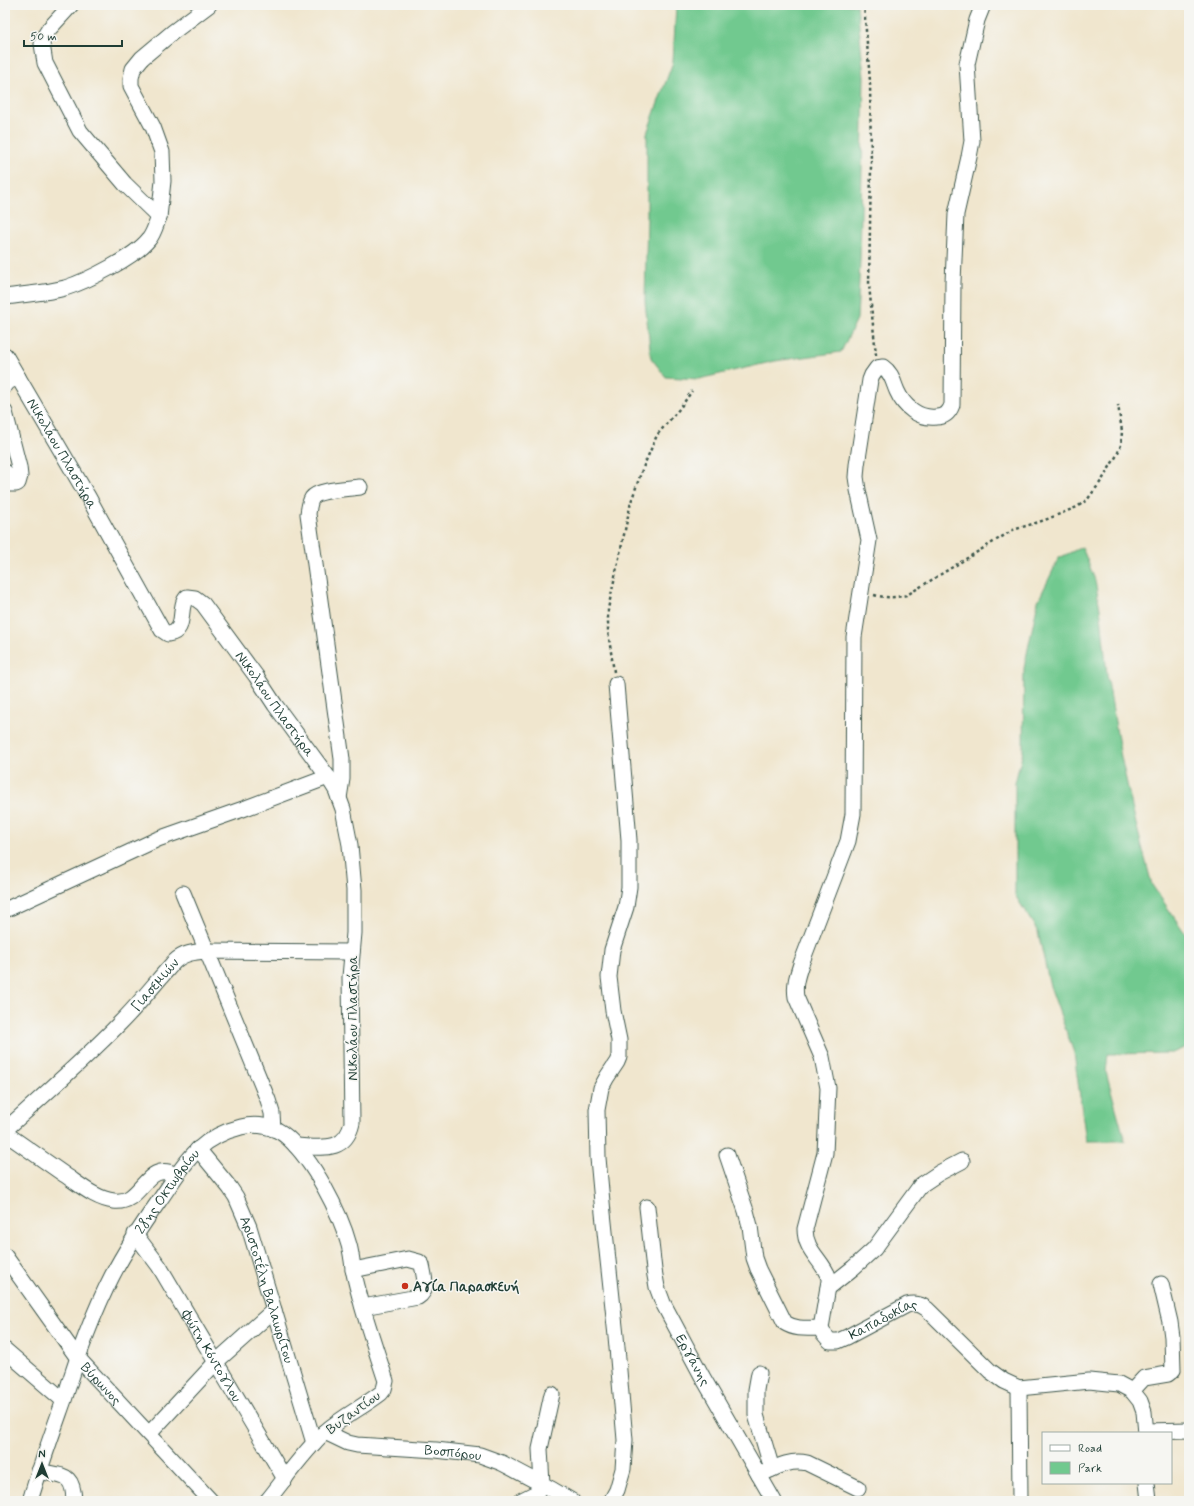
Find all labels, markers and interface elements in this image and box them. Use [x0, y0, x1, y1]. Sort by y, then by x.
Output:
scale bar [24, 22, 122, 48]
text: 50 m [30, 29, 57, 45]
street label: Νικολάου Πλαστήρα [22, 395, 101, 513]
street label: Νικολάου Πλαστήρα [231, 648, 318, 761]
street label: Γιασεμιών [128, 955, 183, 1016]
street label: Νικολάου Πλαστήρα [344, 955, 362, 1081]
street label: 28ης Οκτωβρίου [131, 1145, 204, 1237]
street label: Αριστοτέλη Βαλαωρίτου [235, 1213, 297, 1365]
place label: Αγία Παρασκευή [413, 1278, 519, 1296]
marker: Αγία Παρασκευή [400, 1281, 410, 1291]
street label: Καπαδοκίας [846, 1296, 918, 1345]
street label: Φώτη Κόντογλου [176, 1306, 245, 1405]
street label: Εργάνης [671, 1331, 714, 1389]
street label: Βύρωνος [77, 1359, 125, 1409]
street label: Βυζαντίου [323, 1387, 384, 1439]
legend [1042, 1432, 1172, 1484]
street label: Βοσπόρου [424, 1441, 482, 1465]
text: Road [1078, 1441, 1102, 1457]
north arrow [22, 1444, 62, 1484]
text: N [38, 1448, 46, 1462]
text: Park [1078, 1461, 1102, 1477]

